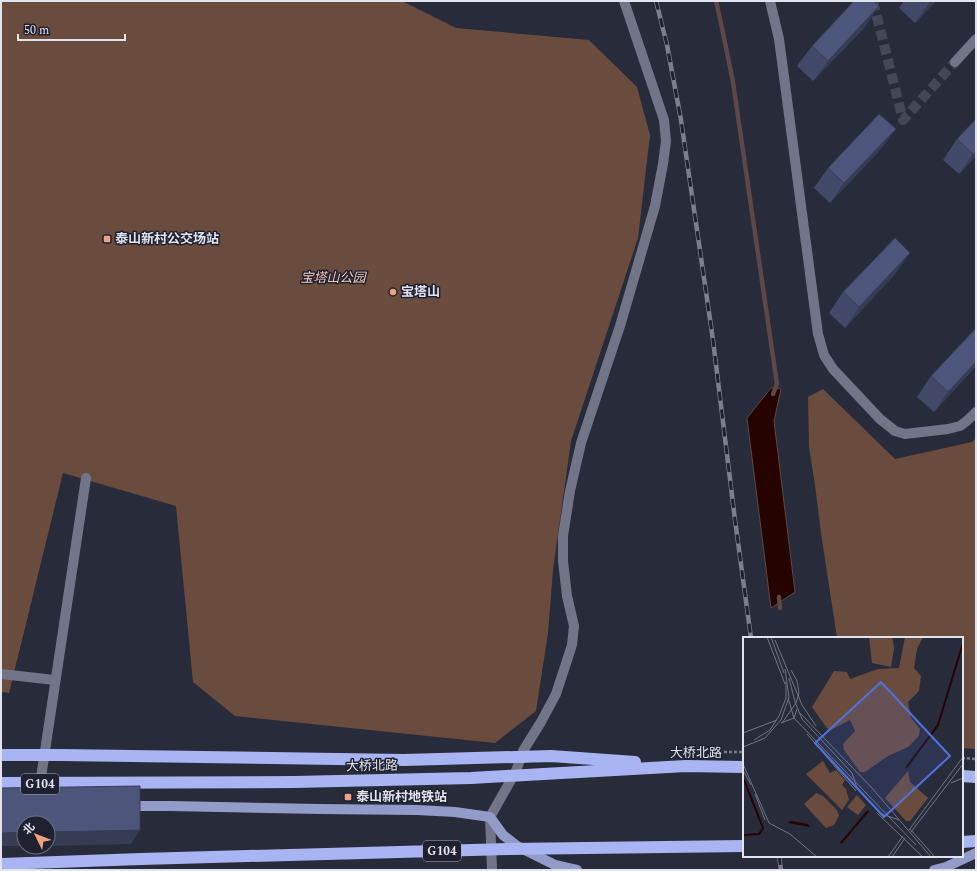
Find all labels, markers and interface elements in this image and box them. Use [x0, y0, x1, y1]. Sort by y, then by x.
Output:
scale bar [18, 16, 125, 42]
text: 50 m [24, 21, 49, 40]
place label: 泰山新村公交场站 [115, 229, 219, 249]
marker: 泰山新村公交场站 [102, 234, 112, 244]
park label: 宝塔山公园 [300, 268, 367, 288]
place label: 宝塔山 [401, 282, 440, 302]
marker: 宝塔山 [388, 287, 398, 297]
inset map [743, 637, 963, 857]
street label: 大桥北路 [670, 743, 722, 763]
street label: 大桥北路 [346, 756, 398, 776]
road number: G104 [21, 774, 59, 794]
place label: 泰山新村地铁站 [356, 787, 447, 807]
marker: 泰山新村地铁站 [343, 792, 353, 802]
north arrow [16, 815, 56, 855]
text: 北 [19, 819, 39, 838]
road number: G104 [423, 841, 461, 861]

